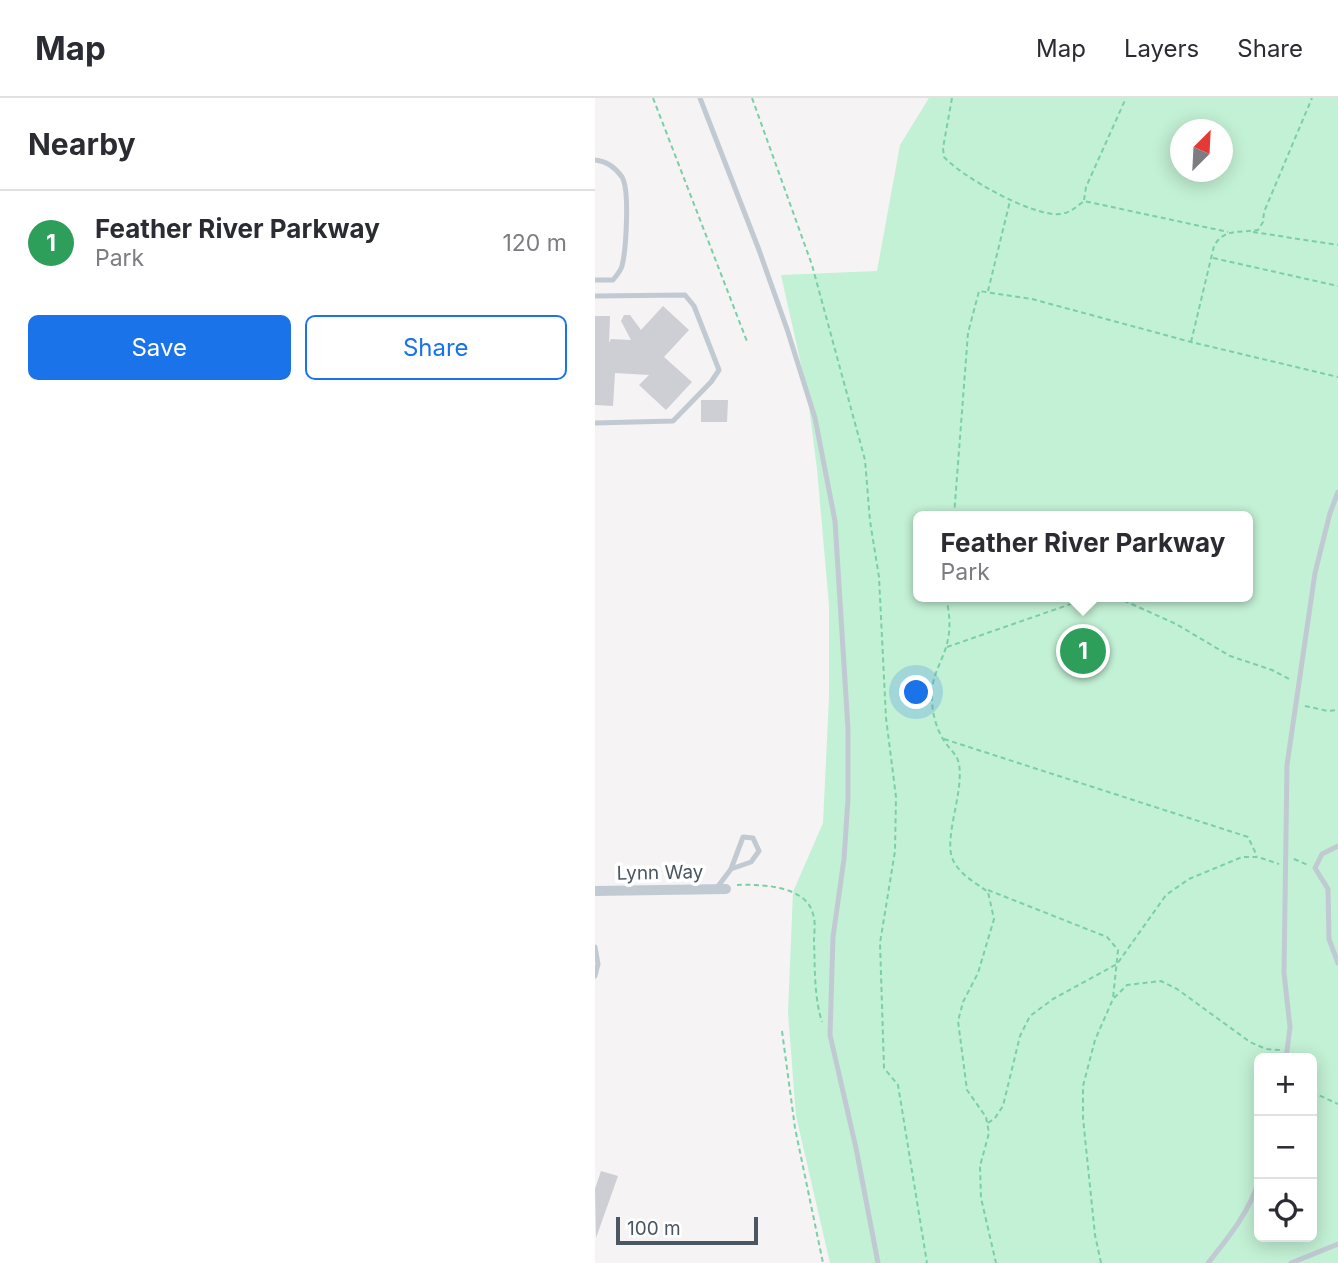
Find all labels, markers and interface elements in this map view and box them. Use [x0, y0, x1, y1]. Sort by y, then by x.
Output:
text: Map [35, 28, 106, 68]
text: Map [1036, 34, 1086, 63]
text: Layers [1124, 34, 1199, 63]
text: Share [1237, 34, 1303, 63]
north arrow [1170, 119, 1233, 182]
text: Nearby [28, 126, 136, 162]
text: Feather River Parkway [95, 213, 380, 244]
text: 1 [46, 229, 56, 257]
text: 120 m [502, 229, 567, 257]
text: Park [95, 244, 144, 272]
button: Save [28, 315, 291, 380]
button: Share [305, 315, 567, 380]
popup [913, 511, 1253, 602]
text: Feather River Parkway [941, 527, 1225, 558]
text: Park [941, 558, 990, 586]
pin: 1 [1060, 625, 1106, 677]
your location [899, 675, 933, 709]
street label: Lynn Way [616, 860, 704, 885]
map controls [1254, 1053, 1317, 1242]
button: + [1254, 1053, 1317, 1116]
button: − [1254, 1116, 1317, 1179]
button: locate [1254, 1179, 1317, 1242]
scale bar [616, 1214, 758, 1246]
text: 100 m [627, 1217, 681, 1240]

